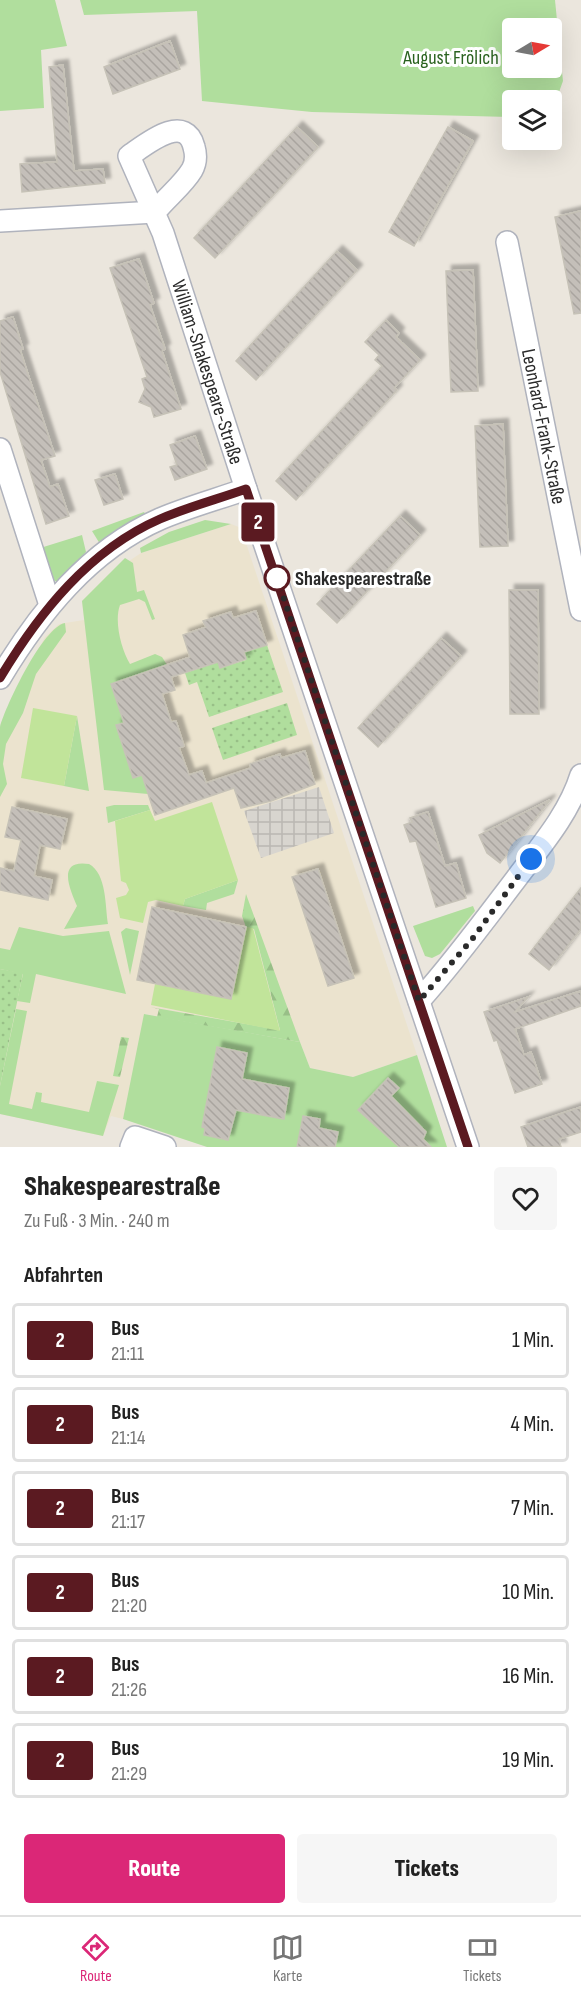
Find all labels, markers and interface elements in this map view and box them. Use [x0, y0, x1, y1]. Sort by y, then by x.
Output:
north arrow [502, 18, 562, 78]
map controls [502, 18, 562, 150]
park label: August Frölich [402, 46, 499, 70]
button: layers [502, 90, 562, 150]
street label: William-Shakespeare-Straße [166, 277, 248, 467]
street label: Leonhard-Frank-Straße [516, 347, 570, 506]
line badge: 2 [238, 502, 278, 542]
text: 2 [253, 510, 263, 535]
marker: Shakespearestraße [264, 565, 290, 591]
place label: Shakespearestraße [295, 567, 431, 591]
your location [516, 844, 546, 874]
button: heart [494, 1167, 557, 1230]
text: Shakespearestraße [24, 1170, 221, 1203]
text: Zu Fuß · 3 Min. · 240 m [24, 1209, 170, 1233]
text: Abfahrten [24, 1262, 103, 1289]
text: Bus [111, 1315, 140, 1342]
text: 1 Min. [512, 1327, 554, 1354]
text: 2 [55, 1328, 65, 1353]
text: 21:11 [111, 1342, 144, 1366]
text: Bus [111, 1399, 140, 1426]
text: 4 Min. [511, 1411, 554, 1438]
text: 2 [55, 1412, 65, 1437]
text: 21:14 [111, 1426, 145, 1450]
text: Bus [111, 1483, 140, 1510]
text: 7 Min. [511, 1495, 554, 1522]
text: 2 [55, 1496, 65, 1521]
text: 21:17 [111, 1510, 145, 1534]
text: Bus [111, 1567, 140, 1594]
text: 10 Min. [502, 1579, 554, 1606]
text: 2 [55, 1580, 65, 1605]
text: 21:20 [111, 1594, 147, 1618]
text: Bus [111, 1651, 140, 1678]
text: 16 Min. [502, 1663, 554, 1690]
text: 2 [55, 1664, 65, 1689]
text: 21:26 [111, 1678, 147, 1702]
text: Bus [111, 1735, 140, 1762]
text: 19 Min. [502, 1747, 554, 1774]
text: 2 [55, 1748, 65, 1773]
text: 21:29 [111, 1762, 147, 1786]
button: Route [24, 1834, 285, 1903]
button: Tickets [297, 1834, 557, 1903]
tab: Route [79, 1931, 112, 1986]
tab: Karte [271, 1931, 304, 1986]
tab: Tickets [463, 1931, 502, 1986]

